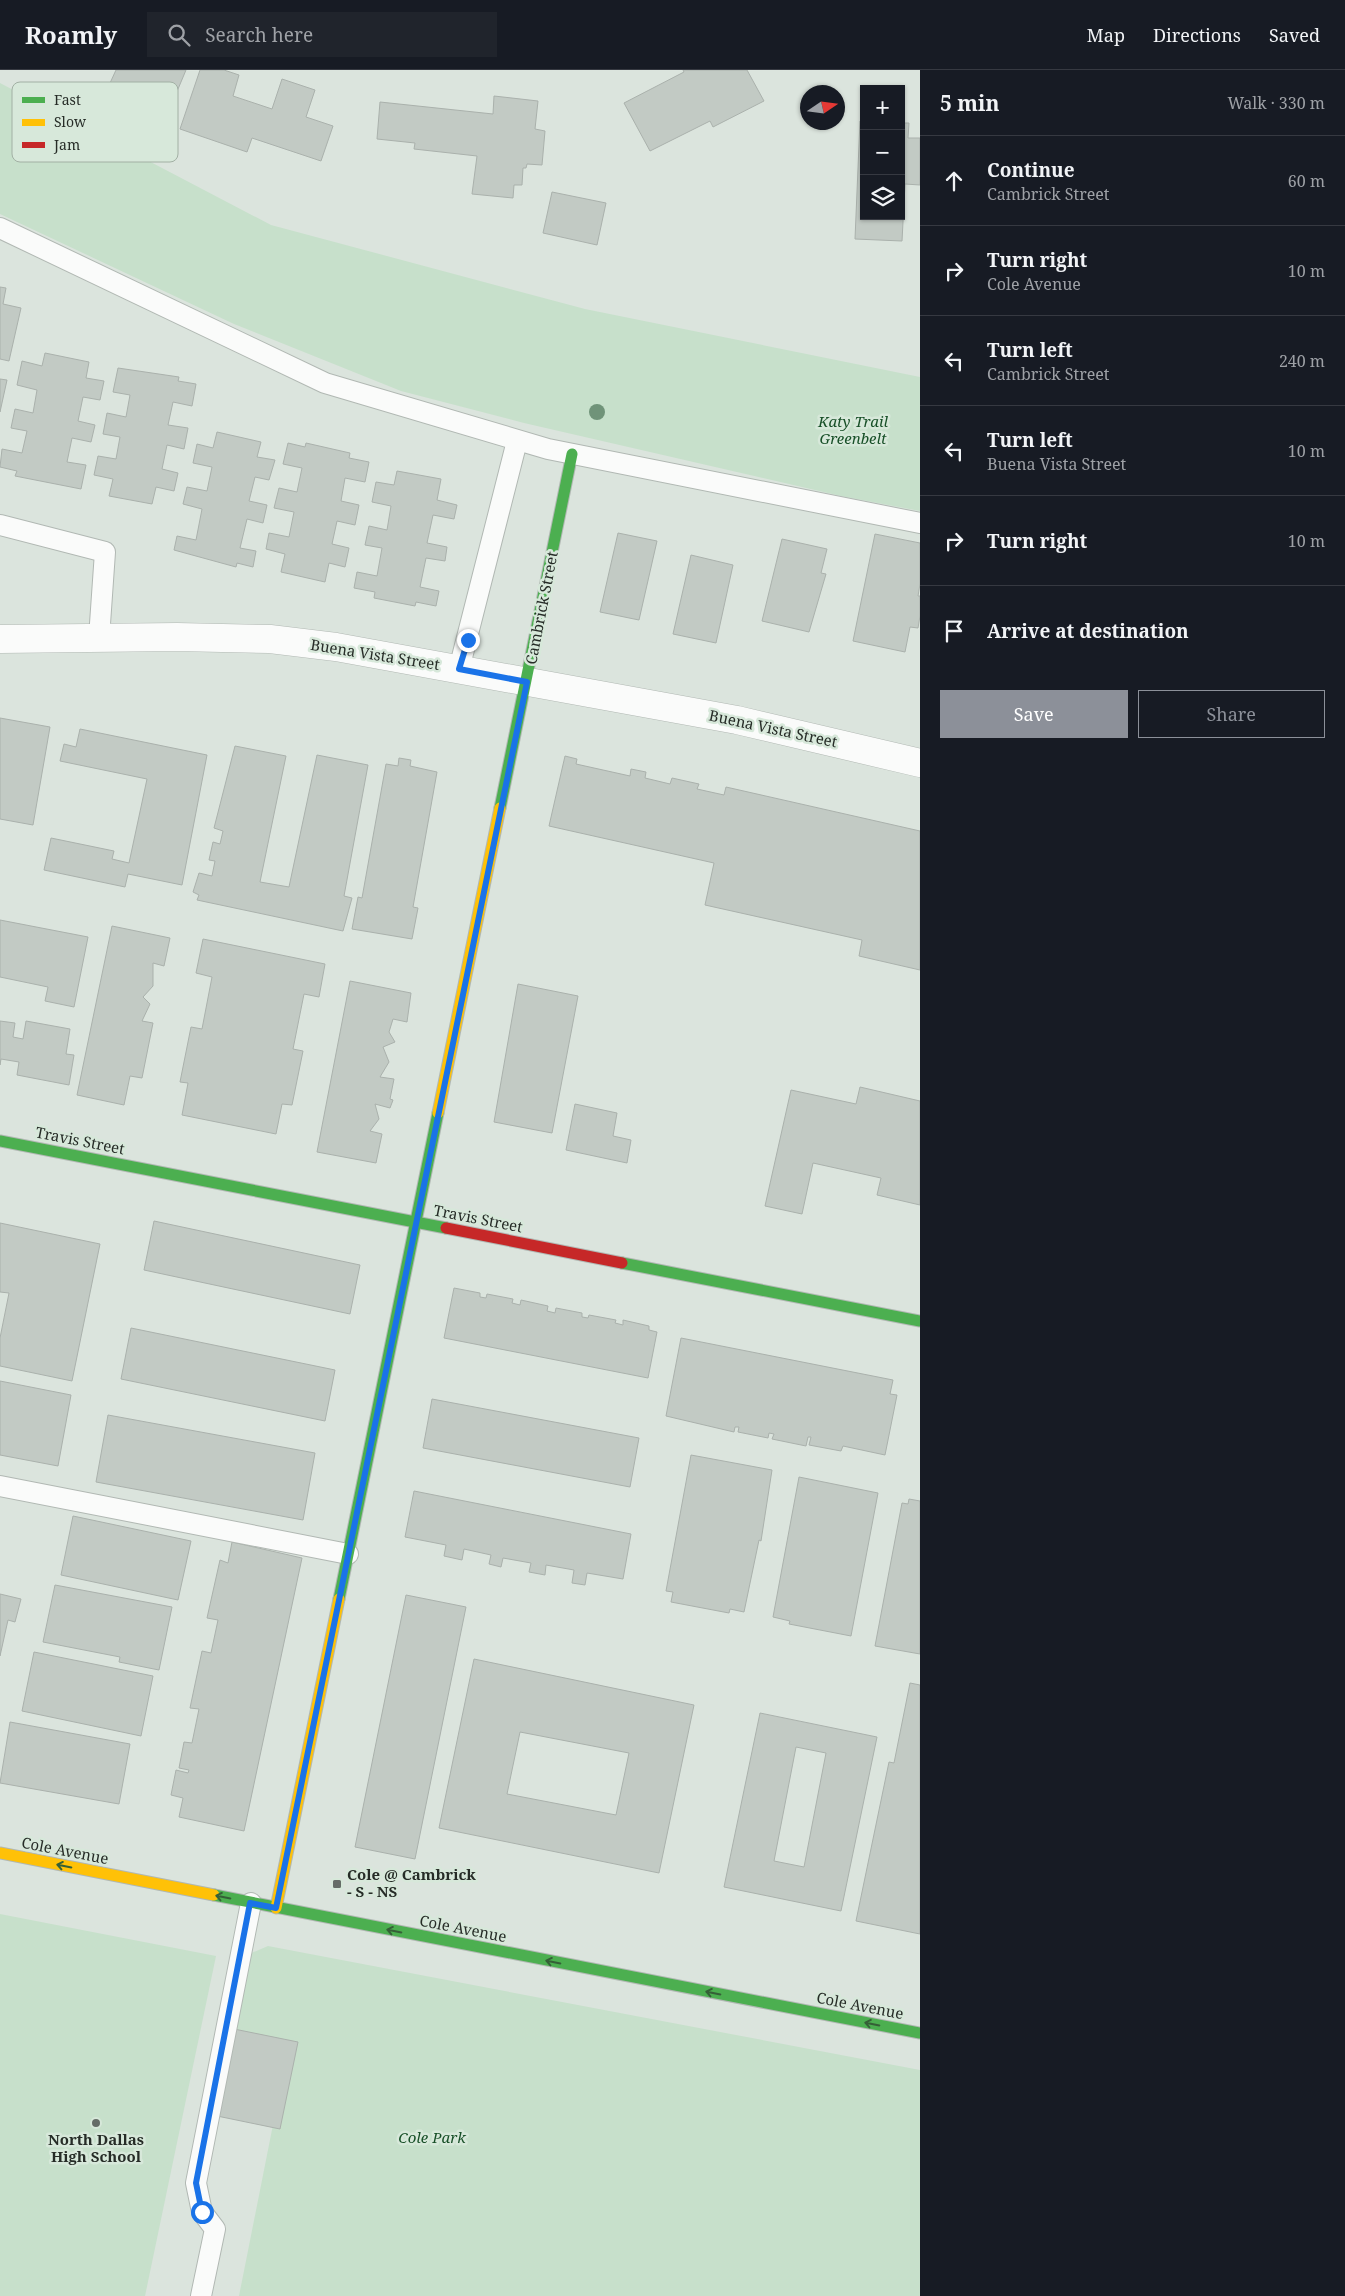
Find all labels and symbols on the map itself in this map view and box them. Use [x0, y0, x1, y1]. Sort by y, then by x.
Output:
legend [12, 82, 178, 162]
north arrow [800, 85, 845, 130]
text: Fast [54, 90, 81, 109]
text: Slow [54, 112, 87, 131]
text: Jam [53, 135, 80, 154]
park label: Katy Trail Greenbelt [817, 411, 889, 448]
street label: Cambrick Street [520, 550, 562, 666]
route end [457, 629, 480, 652]
street label: Buena Vista Street [309, 634, 441, 674]
street label: Buena Vista Street [707, 705, 839, 751]
street label: Travis Street [34, 1122, 126, 1158]
street label: Travis Street [432, 1200, 524, 1236]
street label: Cole Avenue [20, 1832, 110, 1868]
one-way arrow [56, 1860, 72, 1870]
place label: Cole @ Cambrick - S - NS [347, 1864, 476, 1901]
marker: Cole @ Cambrick - S - NS [331, 1878, 343, 1890]
one-way arrow [215, 1892, 231, 1902]
street label: Cole Avenue [418, 1910, 508, 1946]
one-way arrow [386, 1925, 402, 1935]
one-way arrow [546, 1956, 562, 1966]
street label: Cole Avenue [815, 1987, 905, 2023]
one-way arrow [705, 1988, 721, 1997]
one-way arrow [865, 2019, 881, 2028]
marker: North Dallas High School [90, 2117, 102, 2129]
park label: Cole Park [398, 2127, 466, 2147]
place label: North Dallas High School [48, 2129, 144, 2166]
route start [191, 2201, 214, 2224]

